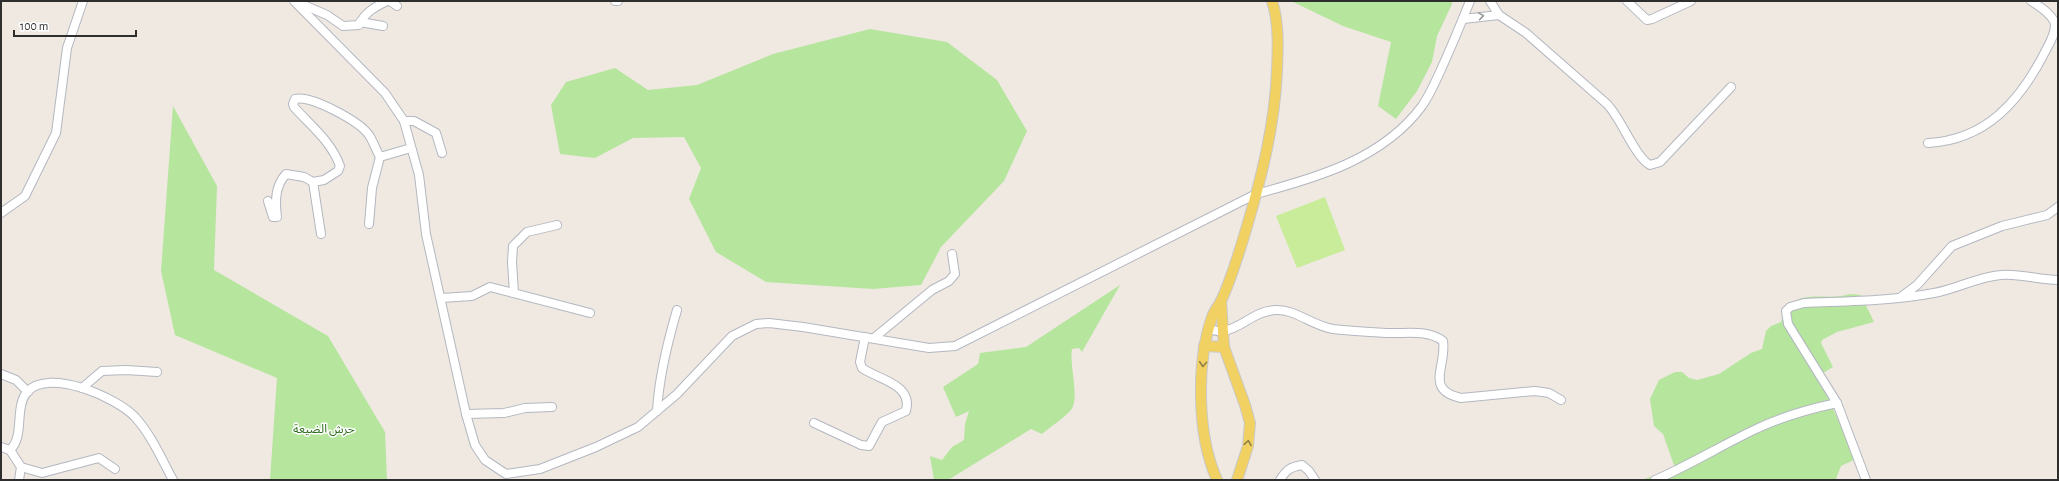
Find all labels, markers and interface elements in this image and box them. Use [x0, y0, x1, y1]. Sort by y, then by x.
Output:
scale bar [14, 12, 136, 38]
one-way arrow [1478, 12, 1484, 21]
text: 100 m [20, 20, 48, 32]
one-way arrow [1198, 361, 1207, 367]
park label: حرش الضيعة [293, 423, 355, 436]
one-way arrow [1243, 440, 1252, 446]

